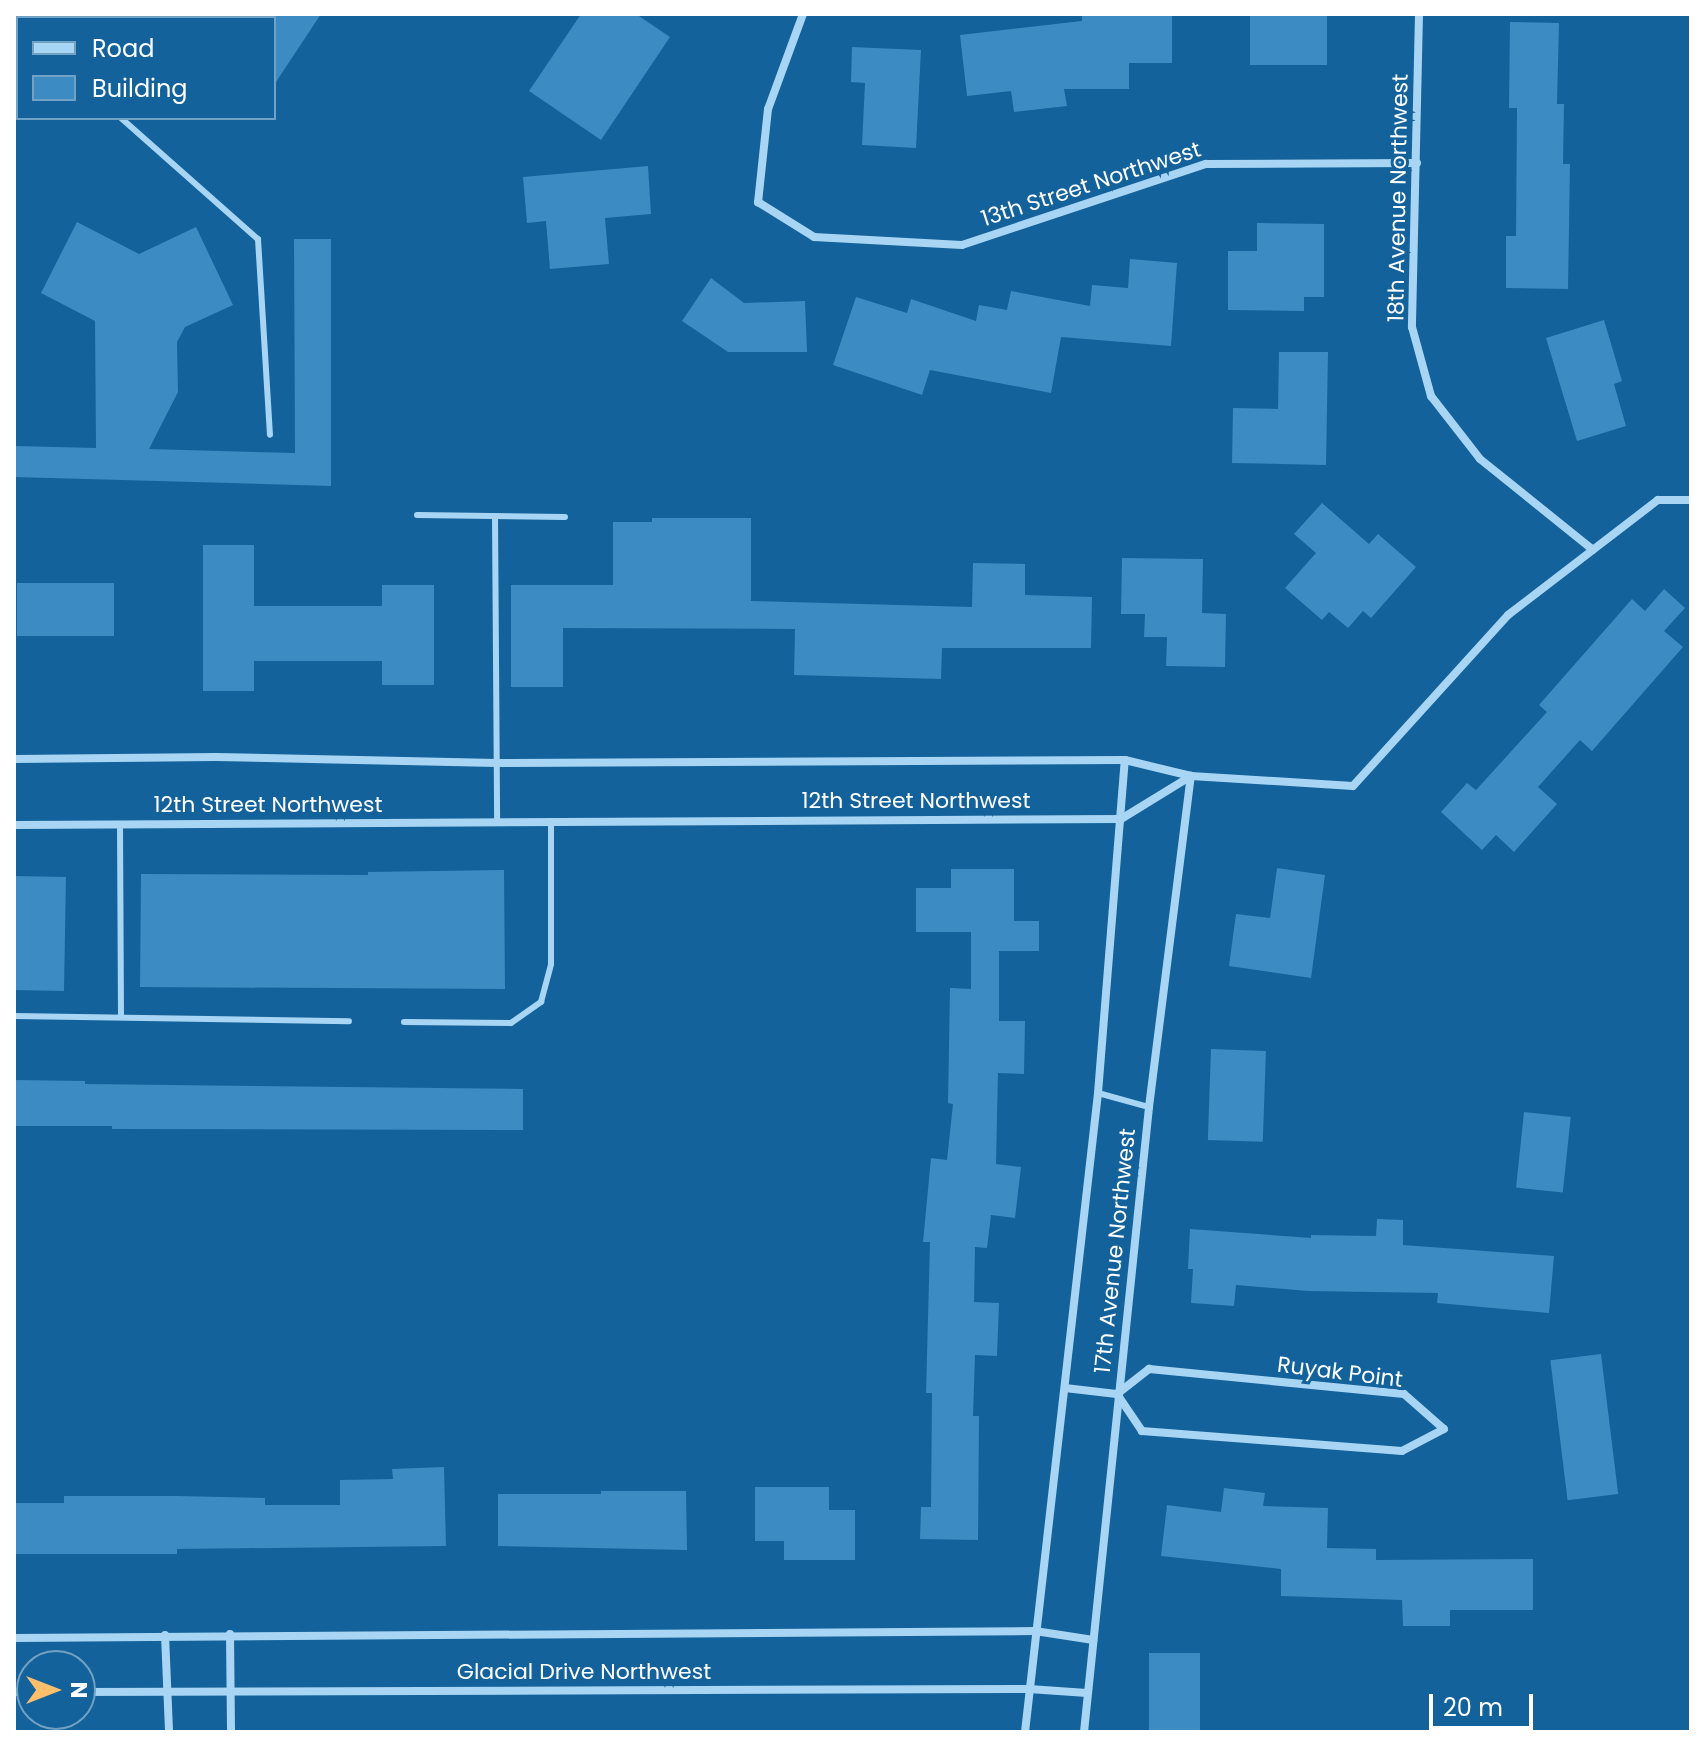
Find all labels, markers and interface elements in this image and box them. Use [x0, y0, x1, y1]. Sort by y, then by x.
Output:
legend [16, 16, 276, 120]
text: Road [92, 32, 154, 65]
text: Building [92, 72, 188, 105]
street label: 18th Avenue Northwest [1383, 74, 1413, 322]
street label: 13th Street Northwest [978, 136, 1204, 232]
street label: 12th Street Northwest [802, 788, 1030, 814]
street label: 12th Street Northwest [154, 792, 382, 818]
street label: 17th Avenue Northwest [1089, 1127, 1141, 1375]
street label: Ruyak Point [1276, 1351, 1404, 1393]
north arrow [16, 1650, 96, 1730]
street label: Glacial Drive Northwest [457, 1659, 711, 1685]
scale bar [1433, 1678, 1537, 1728]
text: N [63, 1682, 94, 1698]
text: 20 m [1443, 1691, 1503, 1724]

